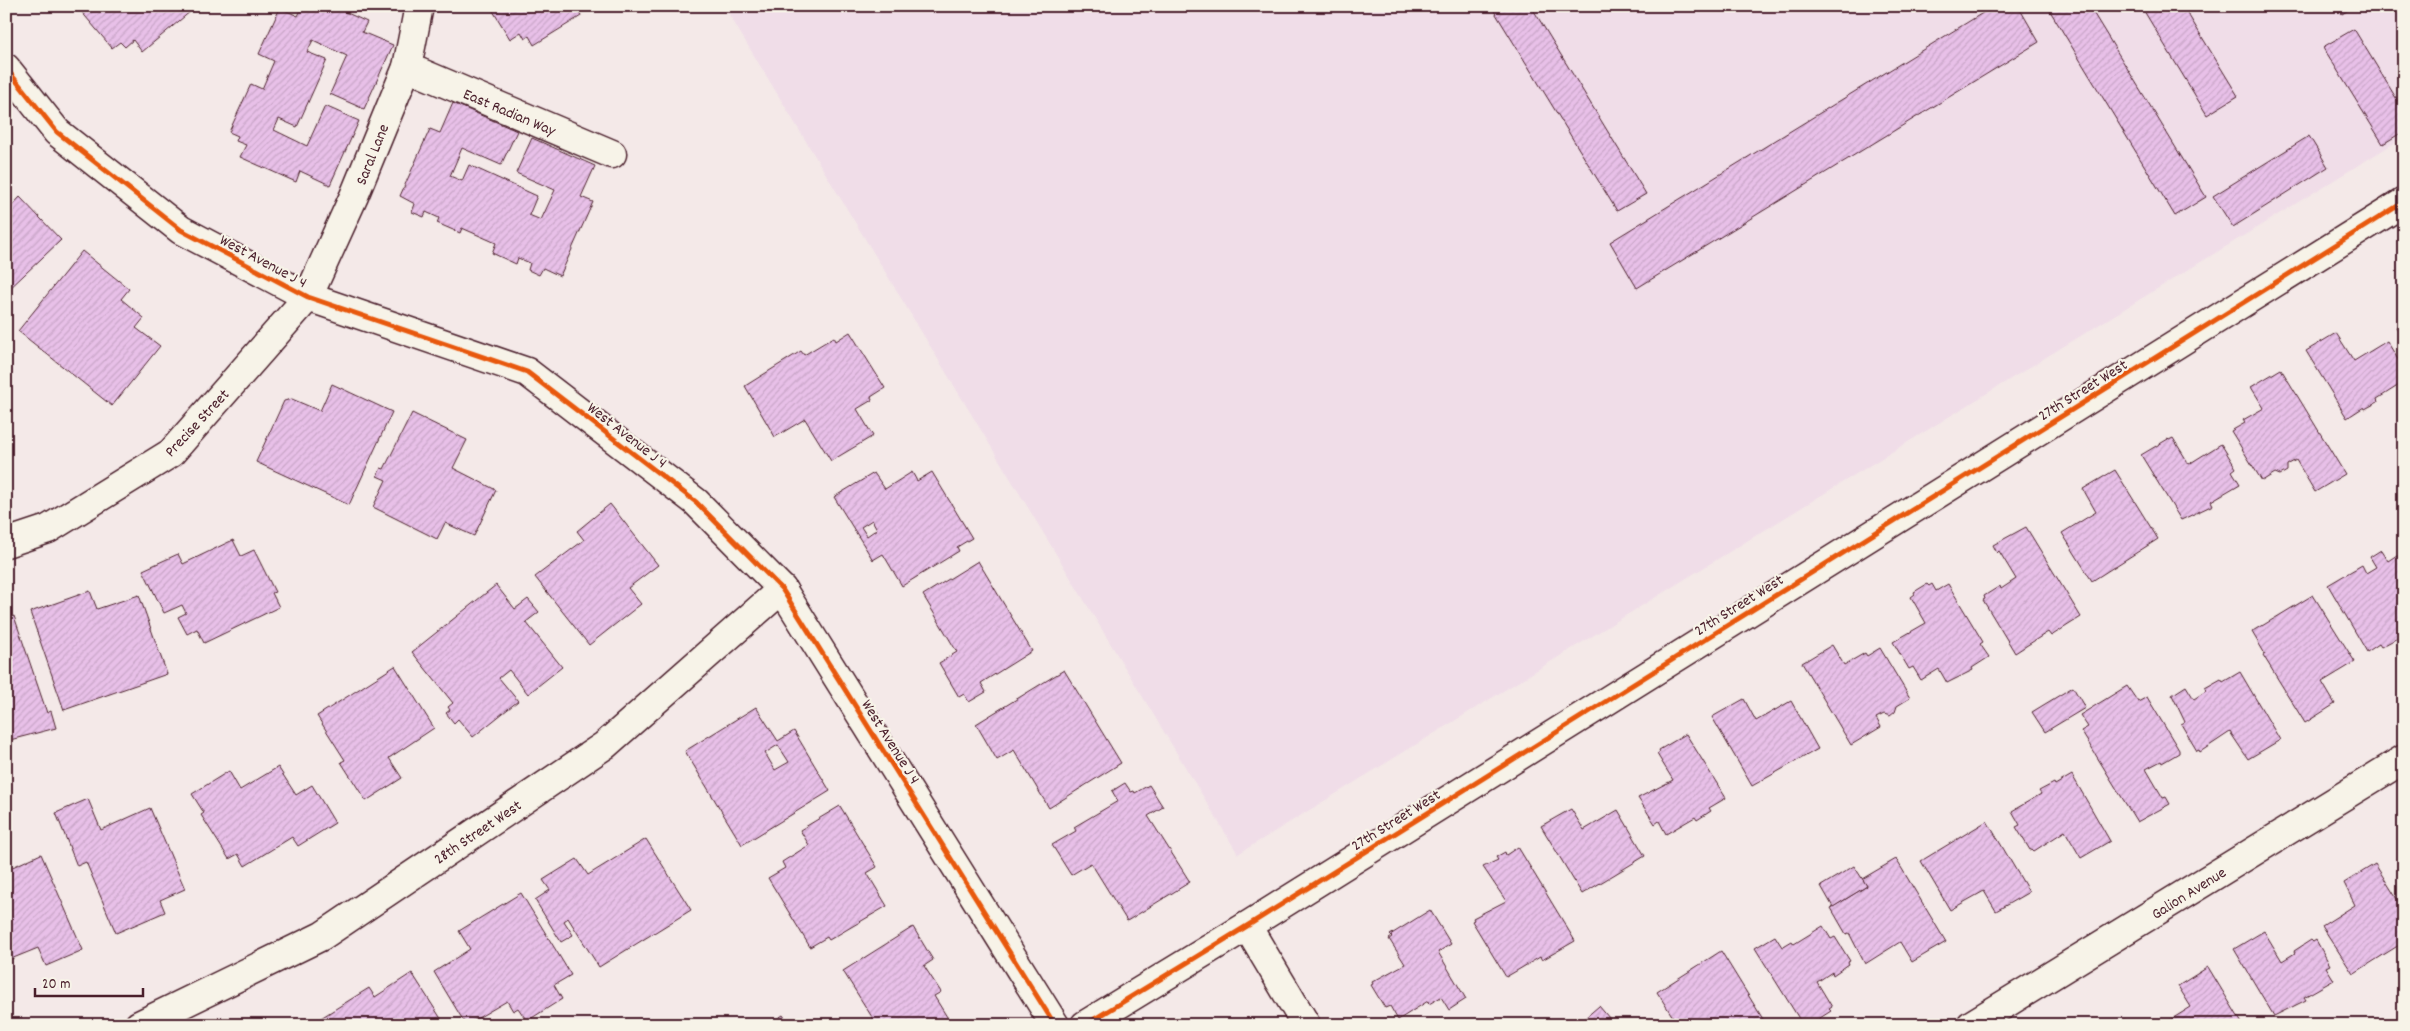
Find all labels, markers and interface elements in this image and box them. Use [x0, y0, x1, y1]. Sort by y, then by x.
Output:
street label: East Radian Way [459, 83, 559, 143]
street label: Saral Lane [351, 121, 396, 189]
street label: West Avenue J 4 [215, 229, 311, 295]
street label: 27th Street West [2034, 354, 2133, 428]
street label: Precise Street [160, 384, 236, 463]
street label: West Avenue J 4 [582, 397, 671, 475]
street label: 27th Street West [1690, 569, 1789, 643]
street label: West Avenue J 4 [855, 695, 925, 789]
street label: 27th Street West [1347, 784, 1446, 858]
street label: 28th Street West [430, 795, 527, 871]
street label: Galion Avenue [2147, 862, 2231, 926]
scale bar [35, 966, 142, 998]
text: 20 m [42, 974, 70, 996]

